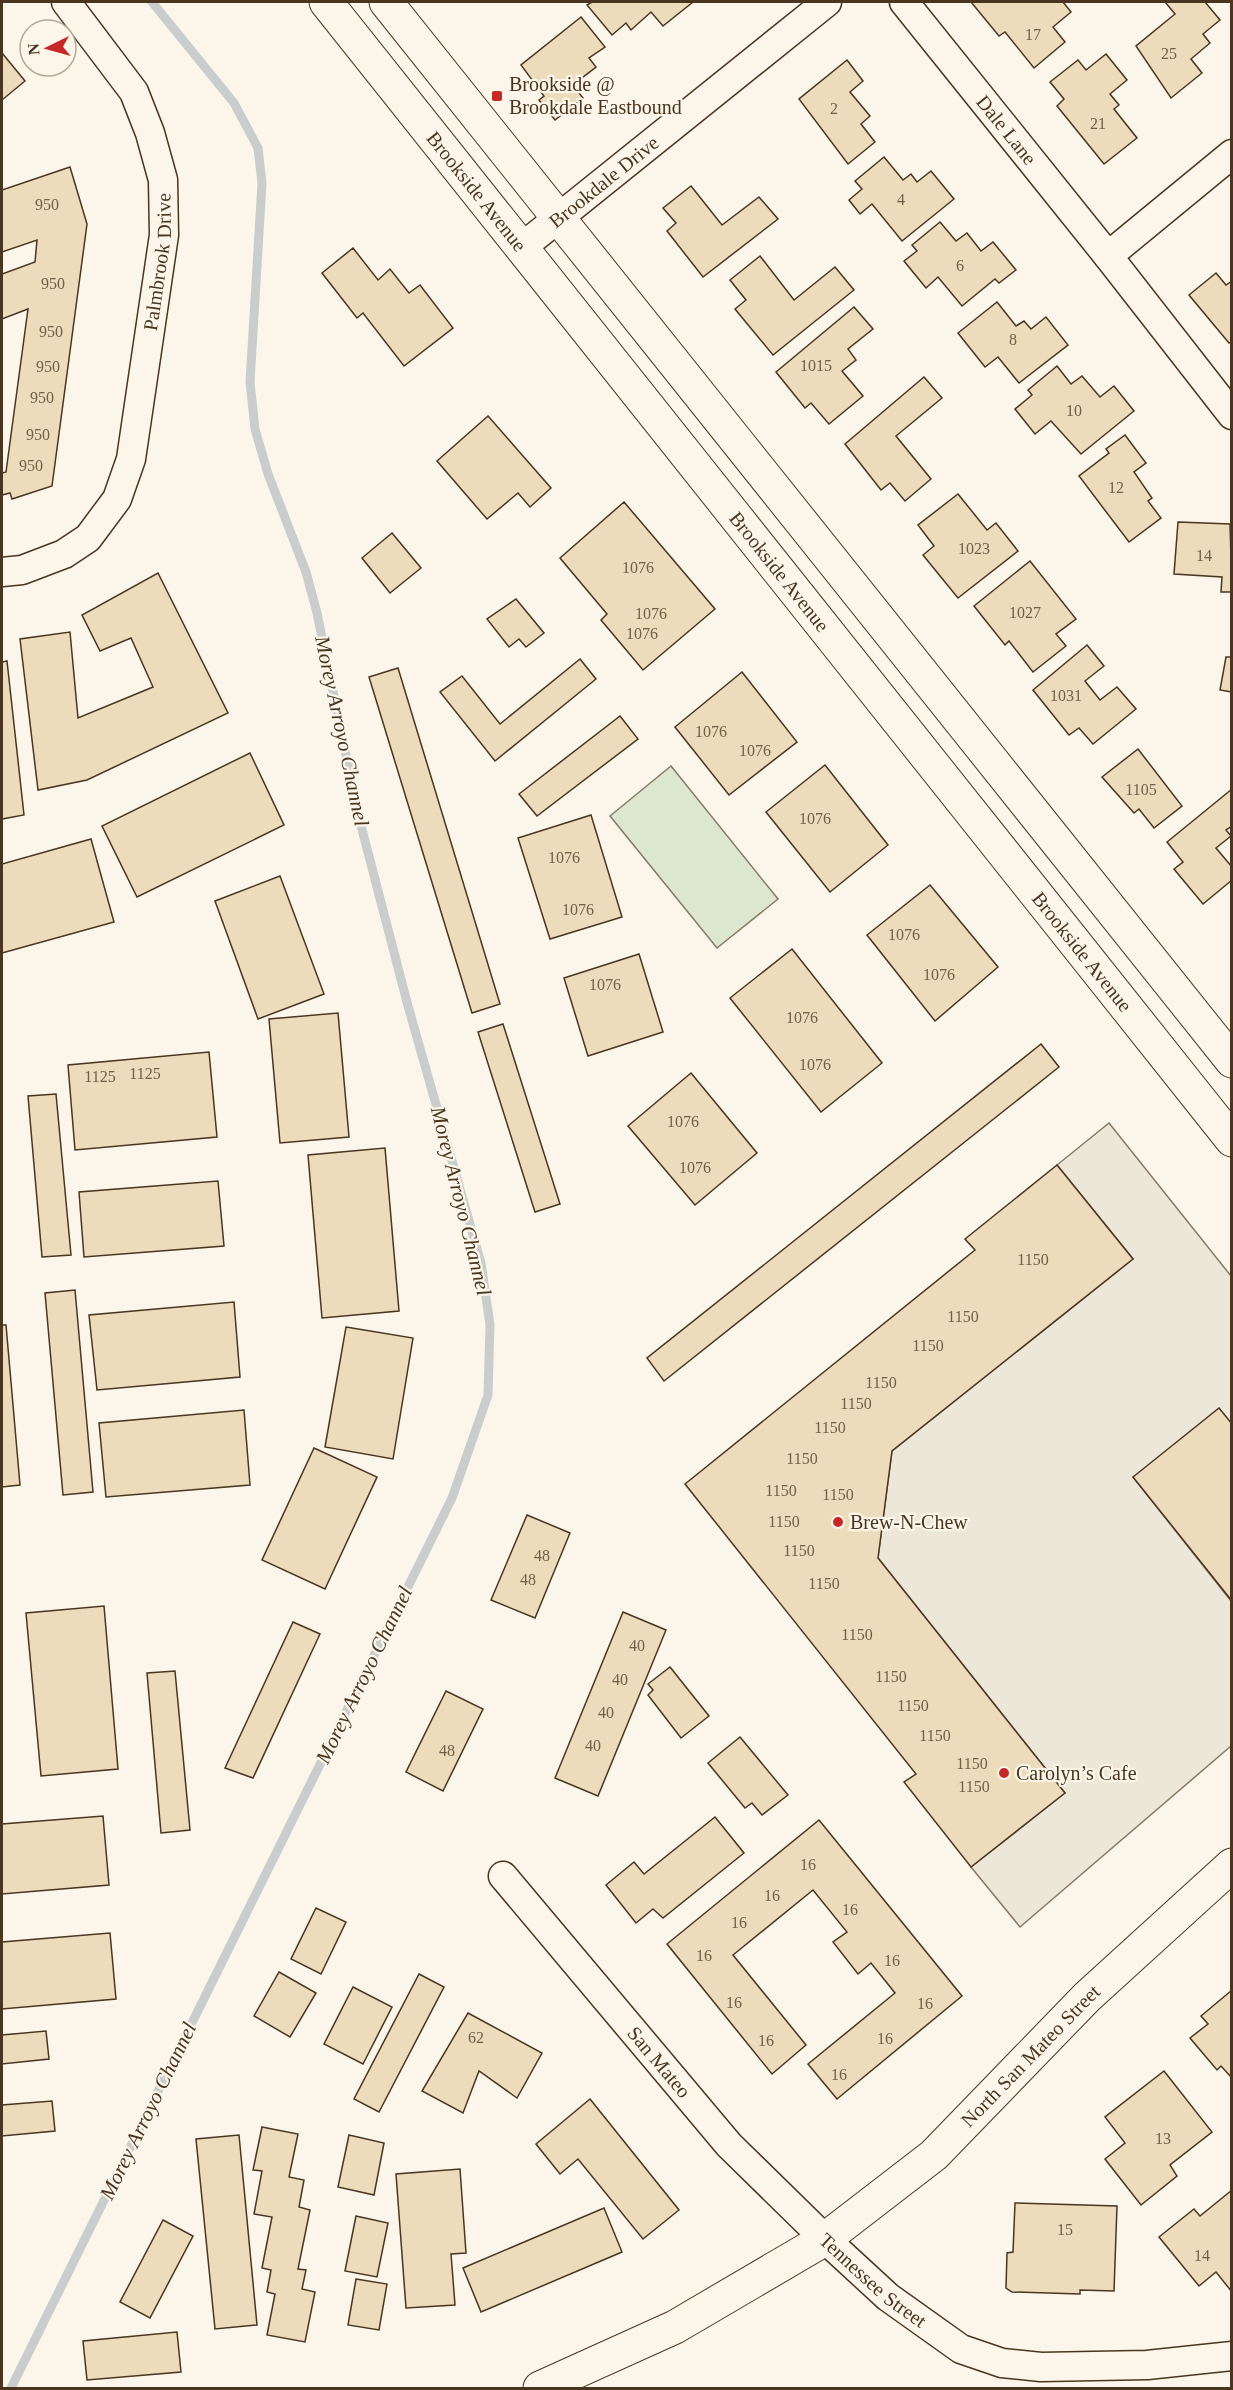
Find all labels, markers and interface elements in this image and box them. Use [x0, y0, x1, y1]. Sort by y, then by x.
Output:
north arrow [18, 18, 78, 78]
house number: 17 [1025, 26, 1041, 43]
text: N [25, 42, 43, 56]
house number: 25 [1161, 45, 1177, 62]
place label: Brookside @ Brookdale Eastbound [509, 73, 682, 118]
marker: Brookside @ Brookdale Eastbound [490, 89, 504, 103]
street label: Dale Lane [972, 91, 1041, 169]
house number: 2 [830, 100, 838, 117]
house number: 21 [1090, 115, 1106, 132]
street label: Brookside Avenue [422, 127, 531, 256]
street label: Brookdale Drive [545, 131, 663, 232]
house number: 4 [897, 191, 905, 208]
street label: Palmbrook Drive [139, 193, 175, 332]
house number: 950 [35, 196, 59, 213]
house number: 6 [956, 257, 964, 274]
house number: 950 [41, 275, 65, 292]
house number: 950 [39, 323, 63, 340]
house number: 8 [1009, 331, 1017, 348]
house number: 1015 [800, 357, 832, 374]
house number: 950 [36, 358, 60, 375]
house number: 950 [30, 389, 54, 406]
house number: 10 [1066, 402, 1082, 419]
house number: 950 [26, 426, 50, 443]
house number: 950 [19, 457, 43, 474]
house number: 12 [1108, 479, 1124, 496]
street label: Brookside Avenue [725, 507, 834, 636]
house number: 1023 [958, 540, 990, 557]
house number: 14 [1196, 547, 1212, 564]
house number: 1076 [622, 559, 654, 576]
house number: 1027 [1009, 604, 1041, 621]
house number: 1076 [635, 605, 667, 622]
house number: 1076 [626, 625, 658, 642]
water label: Morey Arroyo Channel [310, 633, 374, 829]
house number: 1031 [1050, 687, 1082, 704]
house number: 1076 [695, 723, 727, 740]
house number: 1076 [739, 742, 771, 759]
house number: 1105 [1125, 781, 1157, 798]
house number: 1076 [799, 810, 831, 827]
house number: 1076 [548, 849, 580, 866]
street label: Brookside Avenue [1028, 887, 1137, 1016]
house number: 1076 [562, 901, 594, 918]
house number: 1076 [888, 926, 920, 943]
house number: 1076 [923, 966, 955, 983]
house number: 1076 [589, 976, 621, 993]
house number: 1076 [786, 1009, 818, 1026]
house number: 1076 [799, 1056, 831, 1073]
house number: 1125 [129, 1065, 161, 1082]
house number: 1125 [84, 1068, 116, 1085]
water label: Morey Arroyo Channel [426, 1103, 496, 1298]
house number: 1076 [667, 1113, 699, 1130]
house number: 1076 [679, 1159, 711, 1176]
house number: 1150 [1017, 1251, 1049, 1268]
house number: 1150 [947, 1308, 979, 1325]
house number: 1150 [912, 1337, 944, 1354]
house number: 1150 [865, 1374, 897, 1391]
house number: 1150 [840, 1395, 872, 1412]
house number: 1150 [814, 1419, 846, 1436]
house number: 1150 [786, 1450, 818, 1467]
house number: 1150 [765, 1482, 797, 1499]
house number: 1150 [822, 1486, 854, 1503]
place label: Brew-N-Chew [850, 1511, 968, 1533]
house number: 1150 [768, 1513, 800, 1530]
marker: Brew-N-Chew [831, 1515, 845, 1529]
house number: 1150 [783, 1542, 815, 1559]
house number: 48 [534, 1547, 550, 1564]
house number: 48 [520, 1571, 536, 1588]
house number: 1150 [808, 1575, 840, 1592]
water label: Morey Arroyo Channel [310, 1582, 417, 1768]
house number: 1150 [841, 1626, 873, 1643]
house number: 40 [629, 1637, 645, 1654]
house number: 1150 [875, 1668, 907, 1685]
house number: 40 [612, 1671, 628, 1688]
house number: 1150 [897, 1697, 929, 1714]
house number: 40 [598, 1704, 614, 1721]
house number: 1150 [919, 1727, 951, 1744]
house number: 40 [585, 1737, 601, 1754]
house number: 48 [439, 1742, 455, 1759]
house number: 1150 [956, 1755, 988, 1772]
place label: Carolyn’s Cafe [1016, 1762, 1137, 1785]
marker: Carolyn’s Cafe [997, 1766, 1011, 1780]
house number: 1150 [958, 1778, 990, 1795]
house number: 16 [800, 1856, 816, 1873]
house number: 16 [764, 1887, 780, 1904]
house number: 16 [842, 1901, 858, 1918]
house number: 16 [731, 1914, 747, 1931]
house number: 16 [696, 1947, 712, 1964]
house number: 16 [884, 1952, 900, 1969]
street label: North San Mateo Street [956, 1980, 1104, 2131]
house number: 16 [726, 1994, 742, 2011]
house number: 16 [917, 1995, 933, 2012]
water label: Morey Arroyo Channel [94, 2018, 201, 2204]
street label: San Mateo [623, 2022, 695, 2102]
house number: 62 [468, 2029, 484, 2046]
house number: 16 [877, 2030, 893, 2047]
house number: 16 [758, 2032, 774, 2049]
house number: 16 [831, 2066, 847, 2083]
house number: 13 [1155, 2130, 1171, 2147]
house number: 15 [1057, 2221, 1073, 2238]
street label: Tennessee Street [815, 2229, 931, 2332]
house number: 14 [1194, 2247, 1210, 2264]

